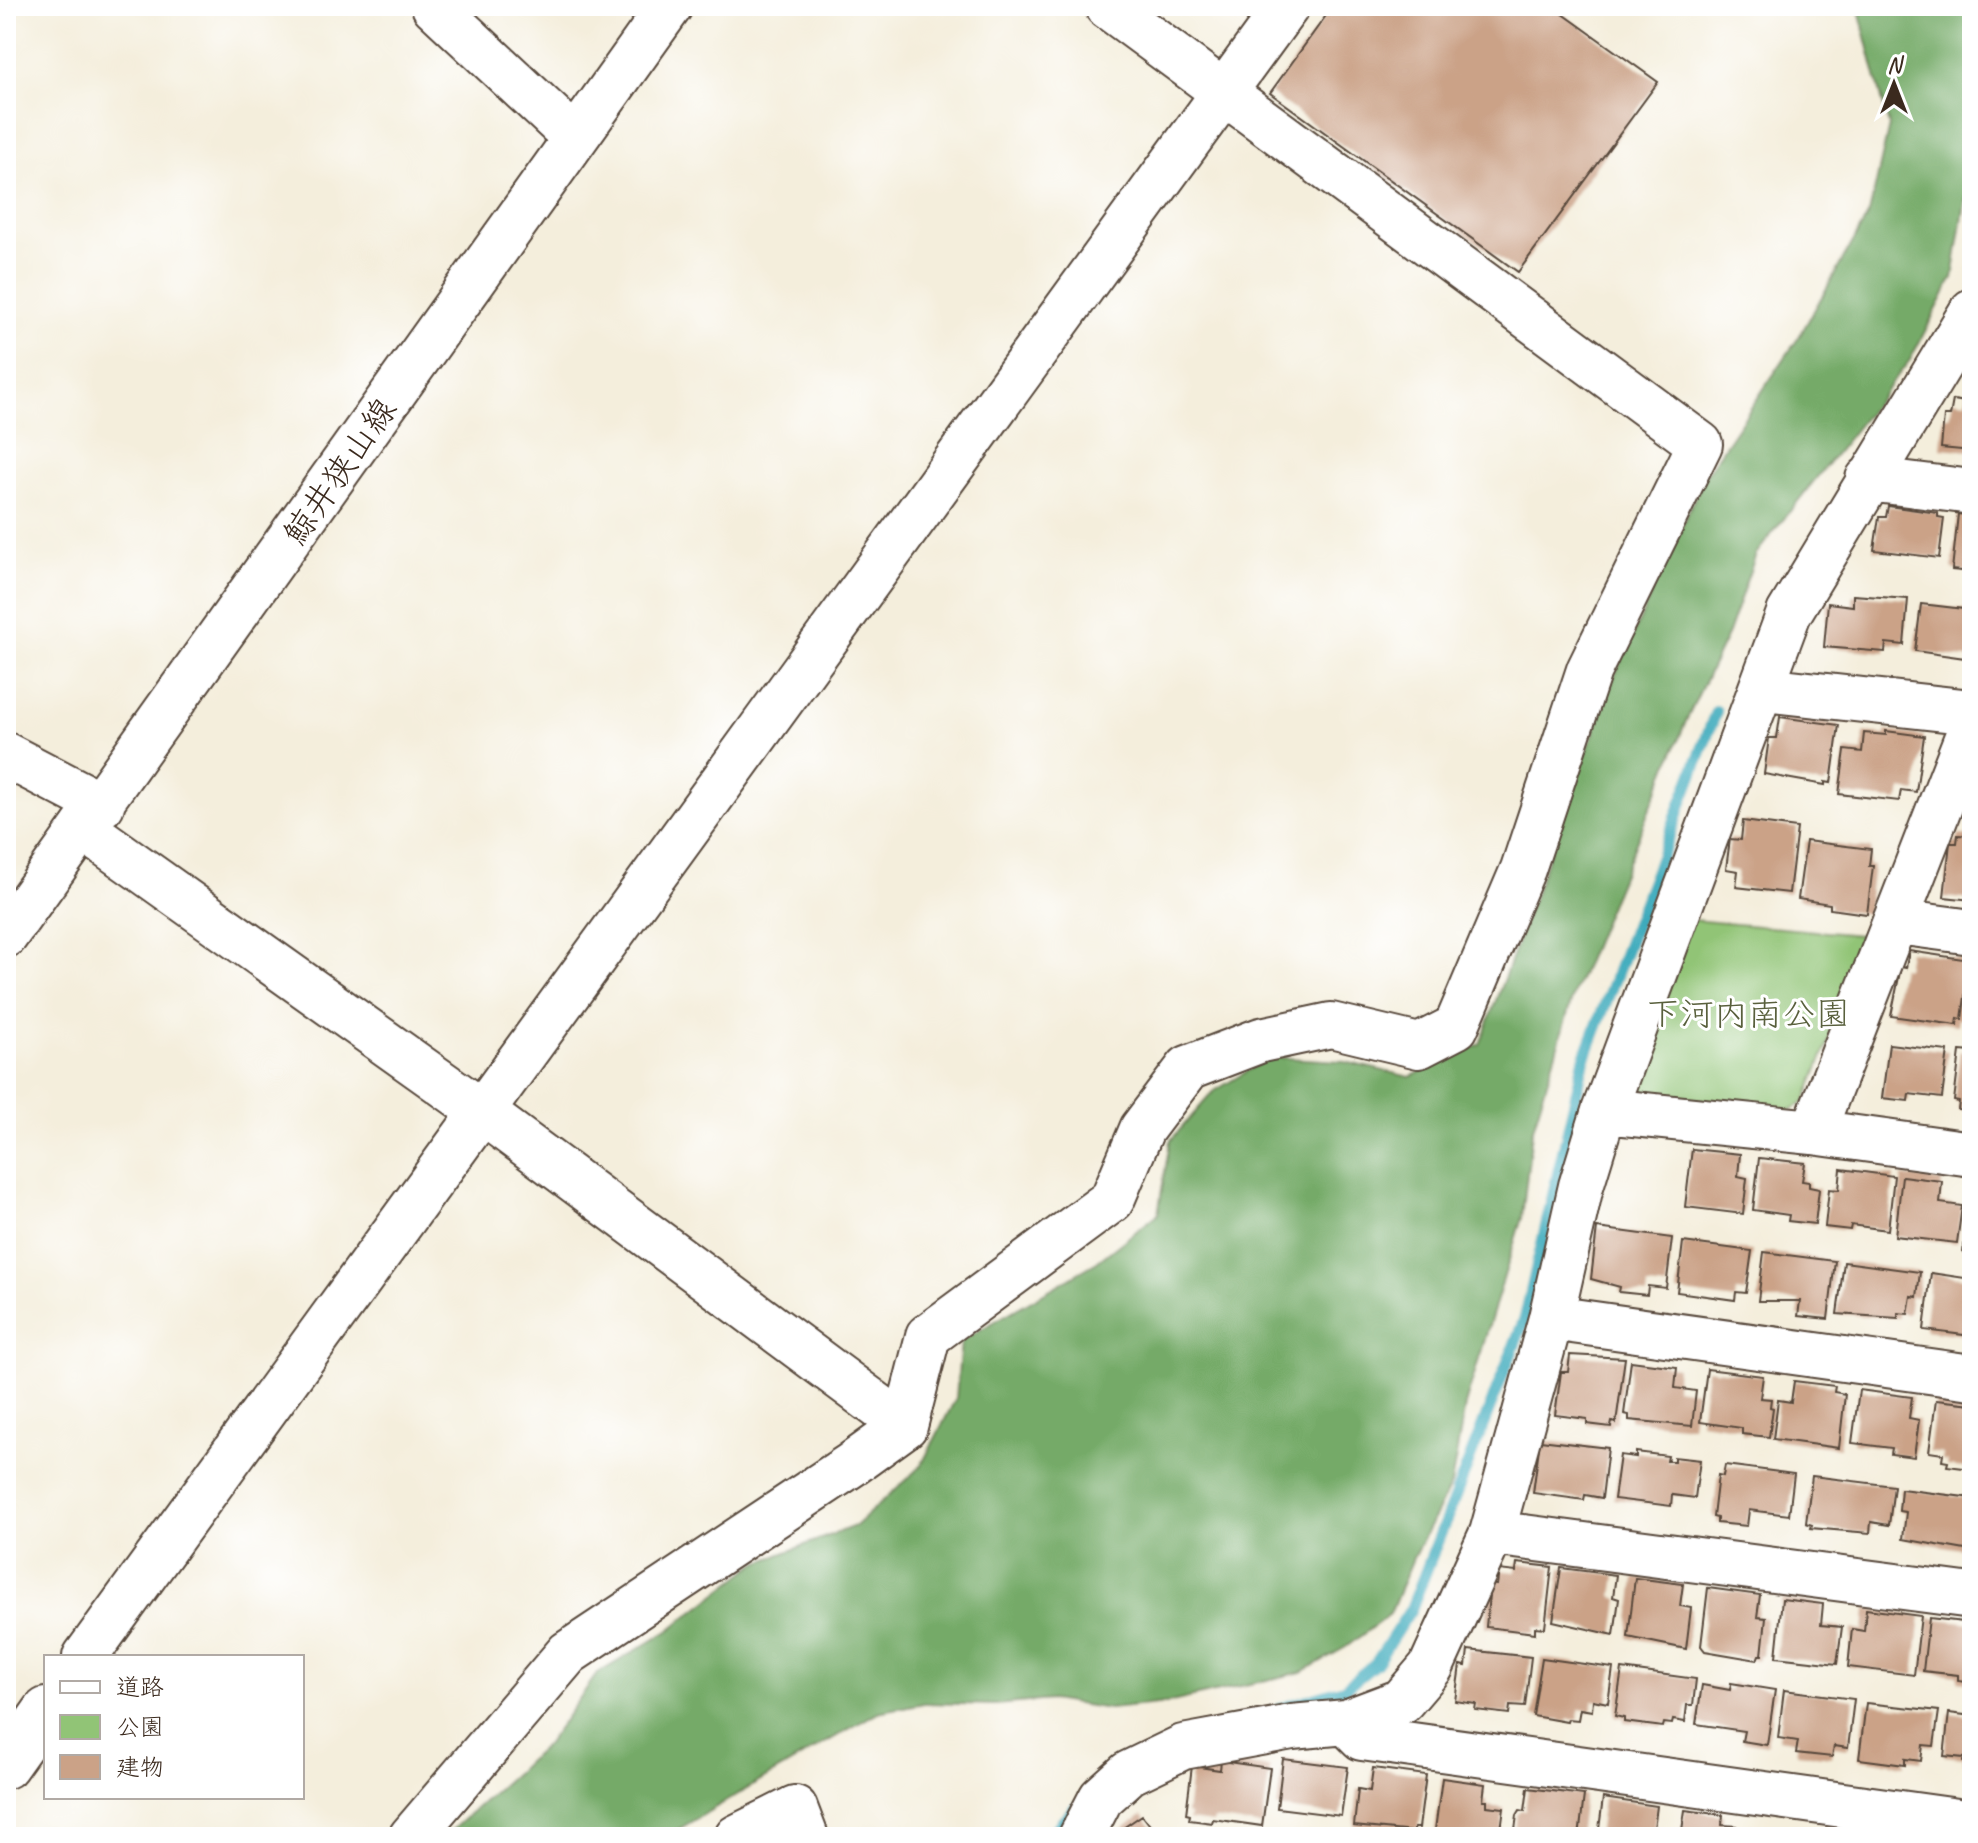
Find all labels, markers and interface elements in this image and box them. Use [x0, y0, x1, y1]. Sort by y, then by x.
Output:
north arrow [1854, 44, 1934, 124]
text: N [1887, 51, 1904, 79]
street label: 鯨井狭山線 [273, 389, 406, 553]
park label: 下河内南公園 [1646, 992, 1850, 1035]
legend [44, 1655, 304, 1799]
text: 道路 [116, 1672, 164, 1702]
text: 公園 [116, 1712, 164, 1742]
text: 建物 [116, 1752, 164, 1782]

